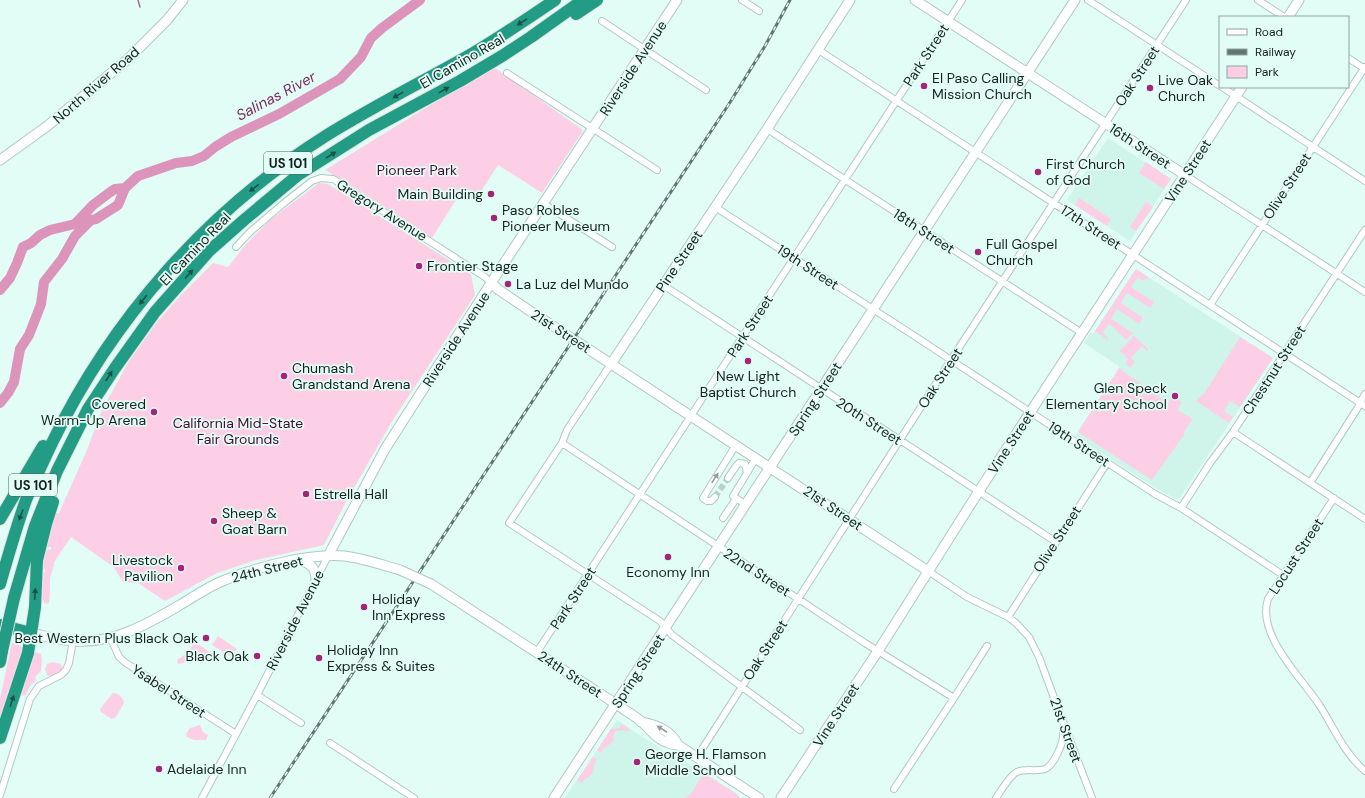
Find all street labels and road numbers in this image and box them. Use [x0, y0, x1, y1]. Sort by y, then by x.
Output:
street label: Riverside Avenue [595, 17, 671, 119]
street label: Park Street [899, 20, 953, 90]
street label: El Camino Real [416, 29, 508, 93]
street label: Oak Street [1111, 42, 1163, 110]
street label: North River Road [49, 43, 143, 127]
street label: 16th Street [1106, 119, 1174, 173]
street label: Vine Street [1161, 136, 1215, 206]
street label: Olive Street [1259, 149, 1315, 223]
road number: US 101 [264, 152, 312, 174]
street label: Gregory Avenue [333, 175, 431, 245]
street label: 17th Street [1057, 201, 1125, 253]
street label: 18th Street [890, 204, 958, 258]
street label: El Camino Real [156, 209, 234, 289]
street label: Pine Street [652, 227, 706, 295]
street label: 19th Street [774, 240, 842, 294]
street label: Riverside Avenue [418, 288, 494, 390]
street label: Park Street [723, 291, 777, 361]
street label: 21st Street [528, 305, 594, 357]
street label: Chestnut Street [1238, 322, 1310, 418]
street label: Oak Street [914, 344, 966, 412]
street label: Spring Street [784, 359, 846, 439]
street label: 20th Street [833, 393, 905, 449]
street label: Vine Street [984, 407, 1038, 477]
street label: 19th Street [1045, 417, 1113, 471]
road number: US 101 [9, 474, 57, 496]
street label: 21st Street [800, 482, 866, 534]
street label: Olive Street [1029, 502, 1085, 576]
street label: Locust Street [1265, 515, 1327, 597]
street label: 22nd Street [720, 544, 794, 600]
street label: 24th Street [229, 551, 305, 587]
street label: Park Street [546, 563, 600, 633]
street label: Riverside Avenue [262, 567, 328, 673]
street label: Oak Street [739, 616, 791, 684]
street label: Spring Street [607, 631, 669, 711]
street label: 24th Street [534, 647, 606, 701]
street label: Ysabel Street [128, 660, 210, 722]
street label: Vine Street [809, 680, 863, 750]
street label: 21st Street [1046, 695, 1086, 765]

